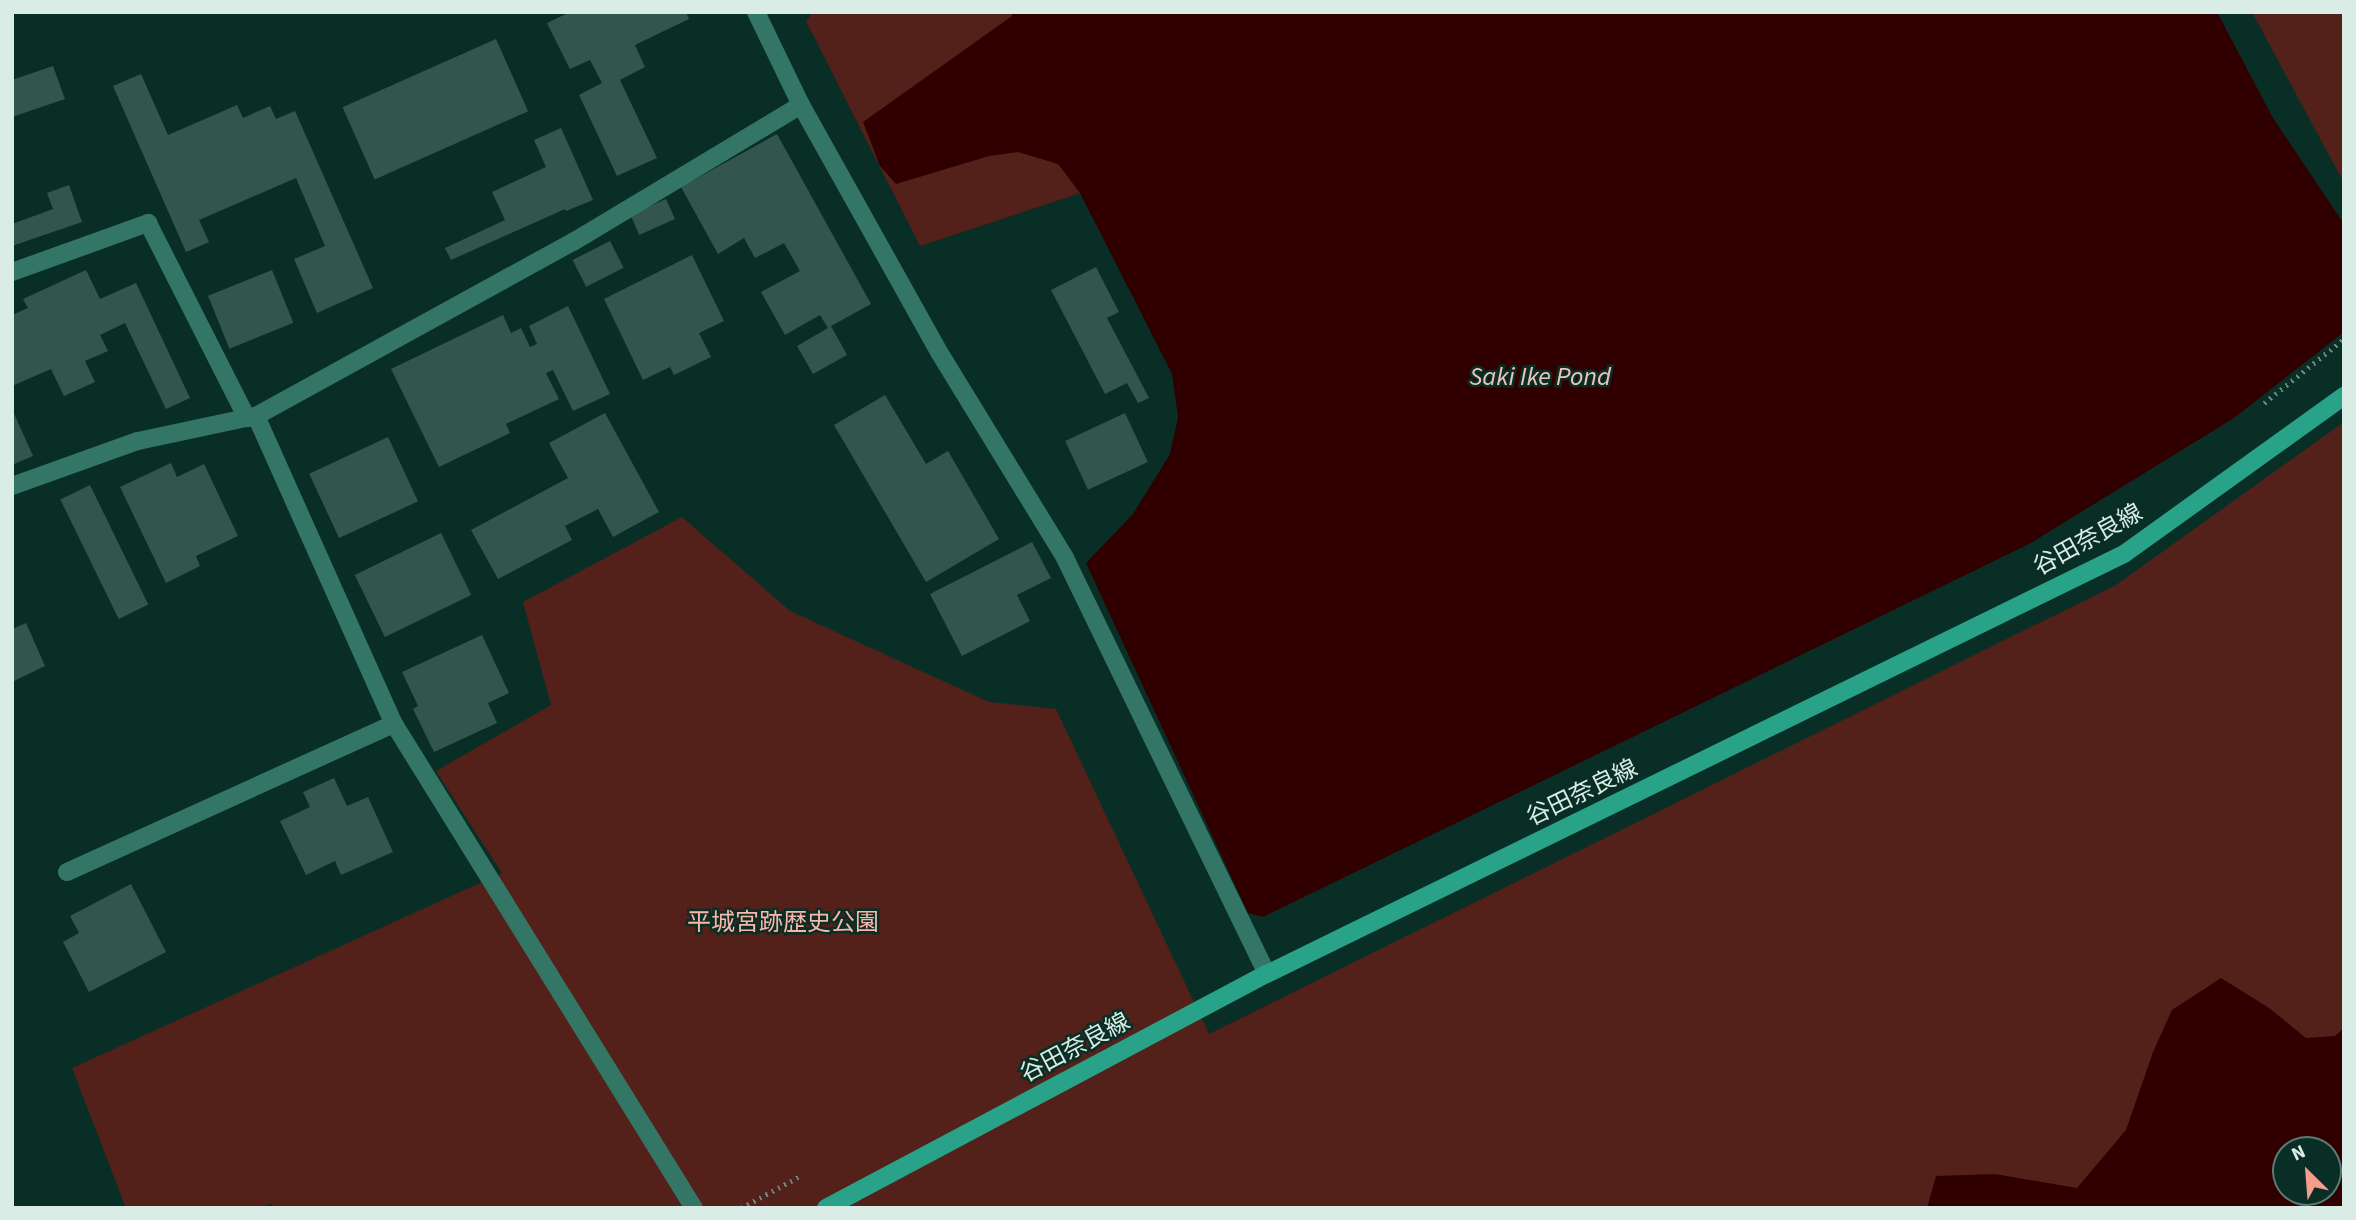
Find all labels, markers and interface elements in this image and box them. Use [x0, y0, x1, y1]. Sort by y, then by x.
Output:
water label: Saki Ike Pond [1469, 361, 1611, 393]
street label: 谷田奈良線 [2029, 498, 2147, 582]
street label: 谷田奈良線 [1522, 754, 1642, 832]
park label: 平城宮跡歴史公園 [687, 909, 879, 937]
street label: 谷田奈良線 [1015, 1007, 1135, 1089]
north arrow [2272, 1136, 2342, 1206]
text: N [2287, 1138, 2310, 1168]

